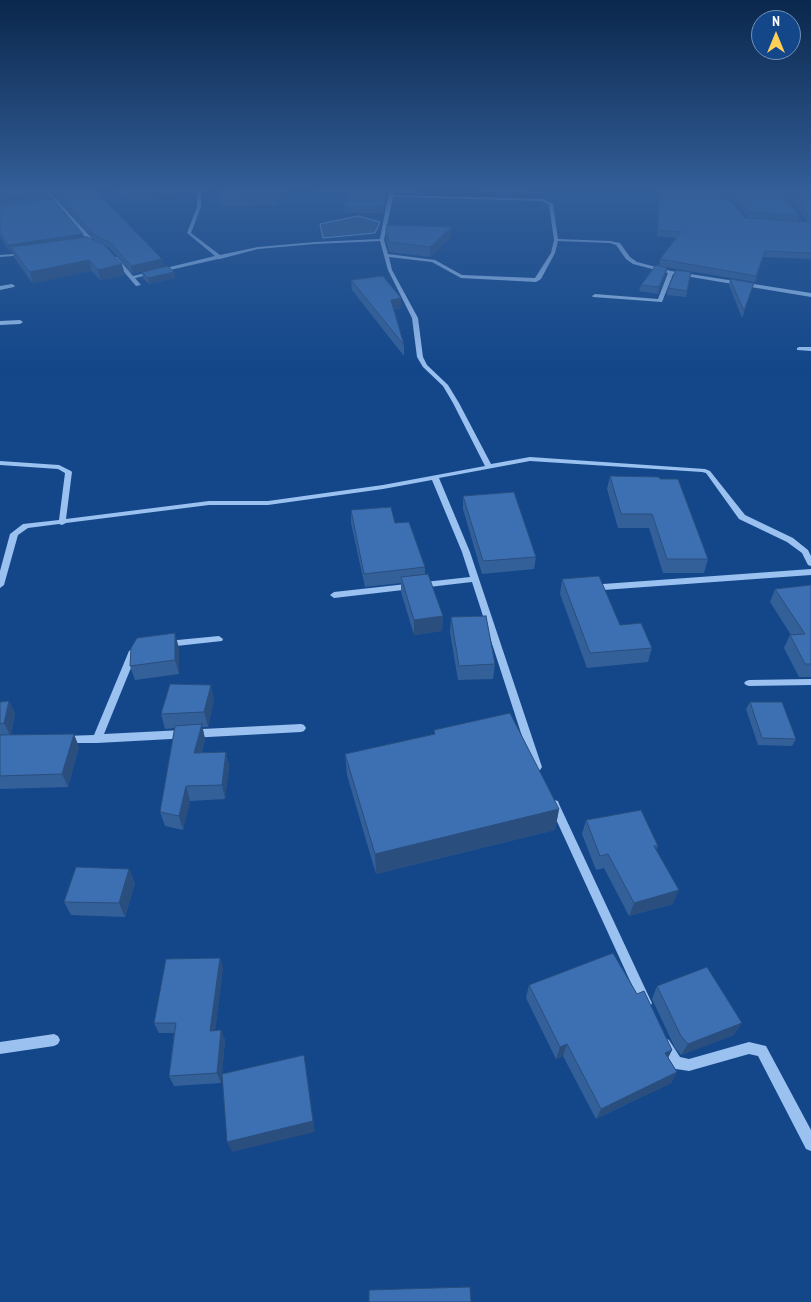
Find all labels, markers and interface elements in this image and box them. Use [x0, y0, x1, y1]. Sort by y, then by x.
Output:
north arrow [751, 10, 801, 60]
text: N [772, 12, 780, 30]

